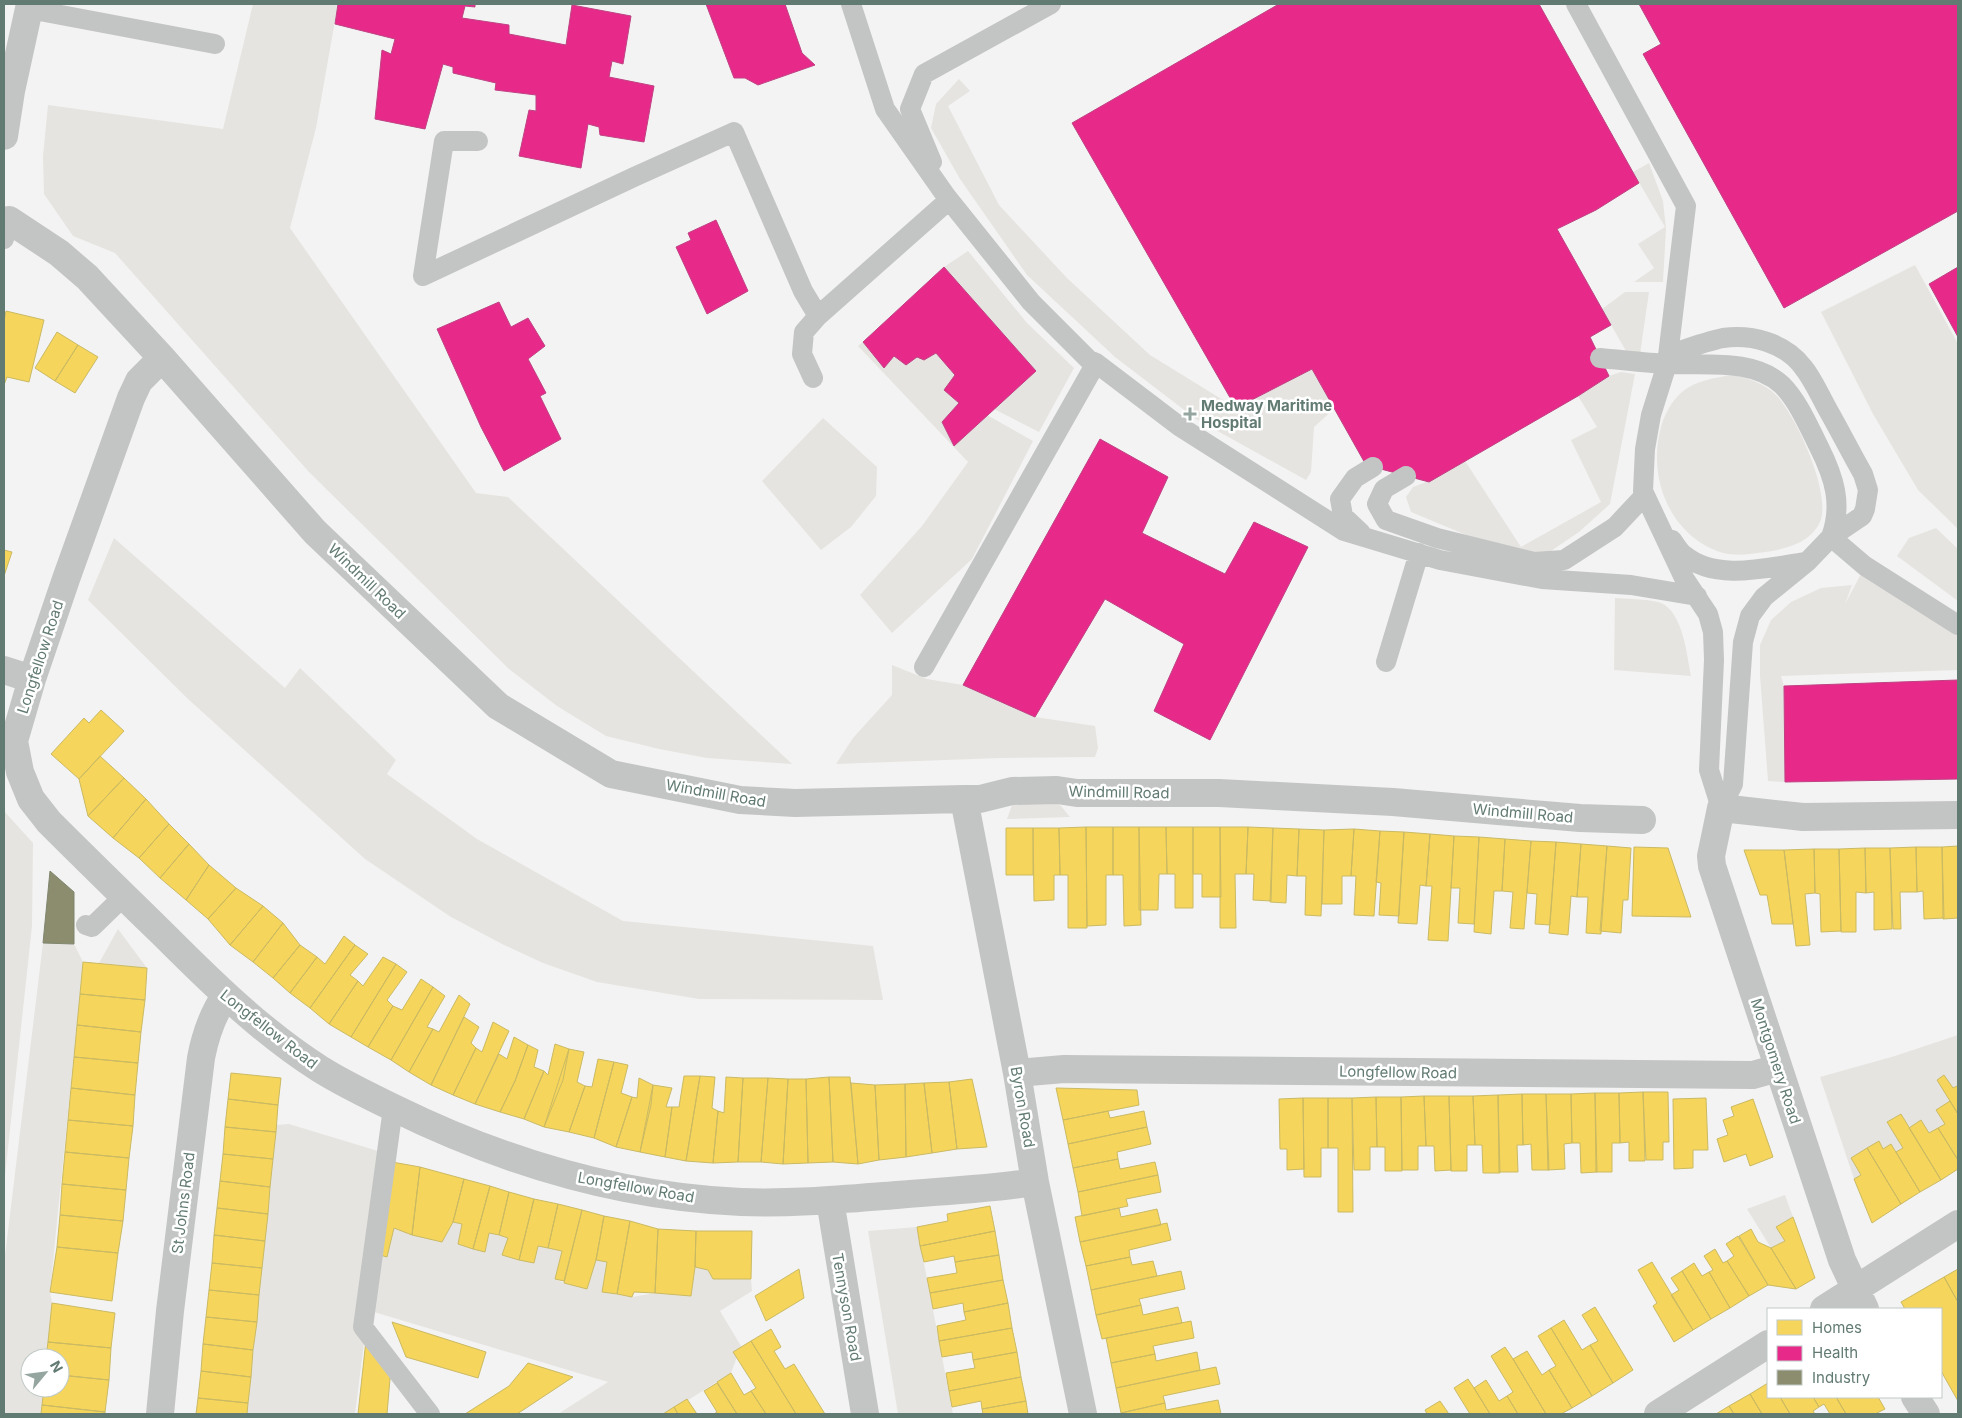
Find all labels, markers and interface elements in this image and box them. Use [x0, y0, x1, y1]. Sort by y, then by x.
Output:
place label: Medway Maritime Hospital [1201, 396, 1332, 432]
marker: Medway Maritime Hospital [1183, 407, 1197, 421]
street label: Windmill Road [324, 539, 410, 623]
street label: Longfellow Road [13, 598, 67, 716]
street label: Windmill Road [665, 775, 767, 811]
street label: Windmill Road [1068, 782, 1170, 802]
street label: Windmill Road [1472, 799, 1574, 827]
street label: Longfellow Road [217, 985, 321, 1073]
street label: Montgomery Road [1747, 996, 1805, 1126]
street label: Longfellow Road [1339, 1061, 1457, 1083]
street label: Byron Road [1007, 1065, 1039, 1149]
street label: St Johns Road [167, 1151, 199, 1255]
street label: Longfellow Road [576, 1167, 696, 1207]
street label: Tennyson Road [828, 1251, 866, 1363]
legend [1767, 1308, 1942, 1398]
text: Homes [1812, 1318, 1862, 1337]
text: Health [1812, 1343, 1858, 1362]
north arrow [20, 1348, 70, 1398]
text: N [47, 1358, 67, 1375]
text: Industry [1812, 1368, 1871, 1387]

